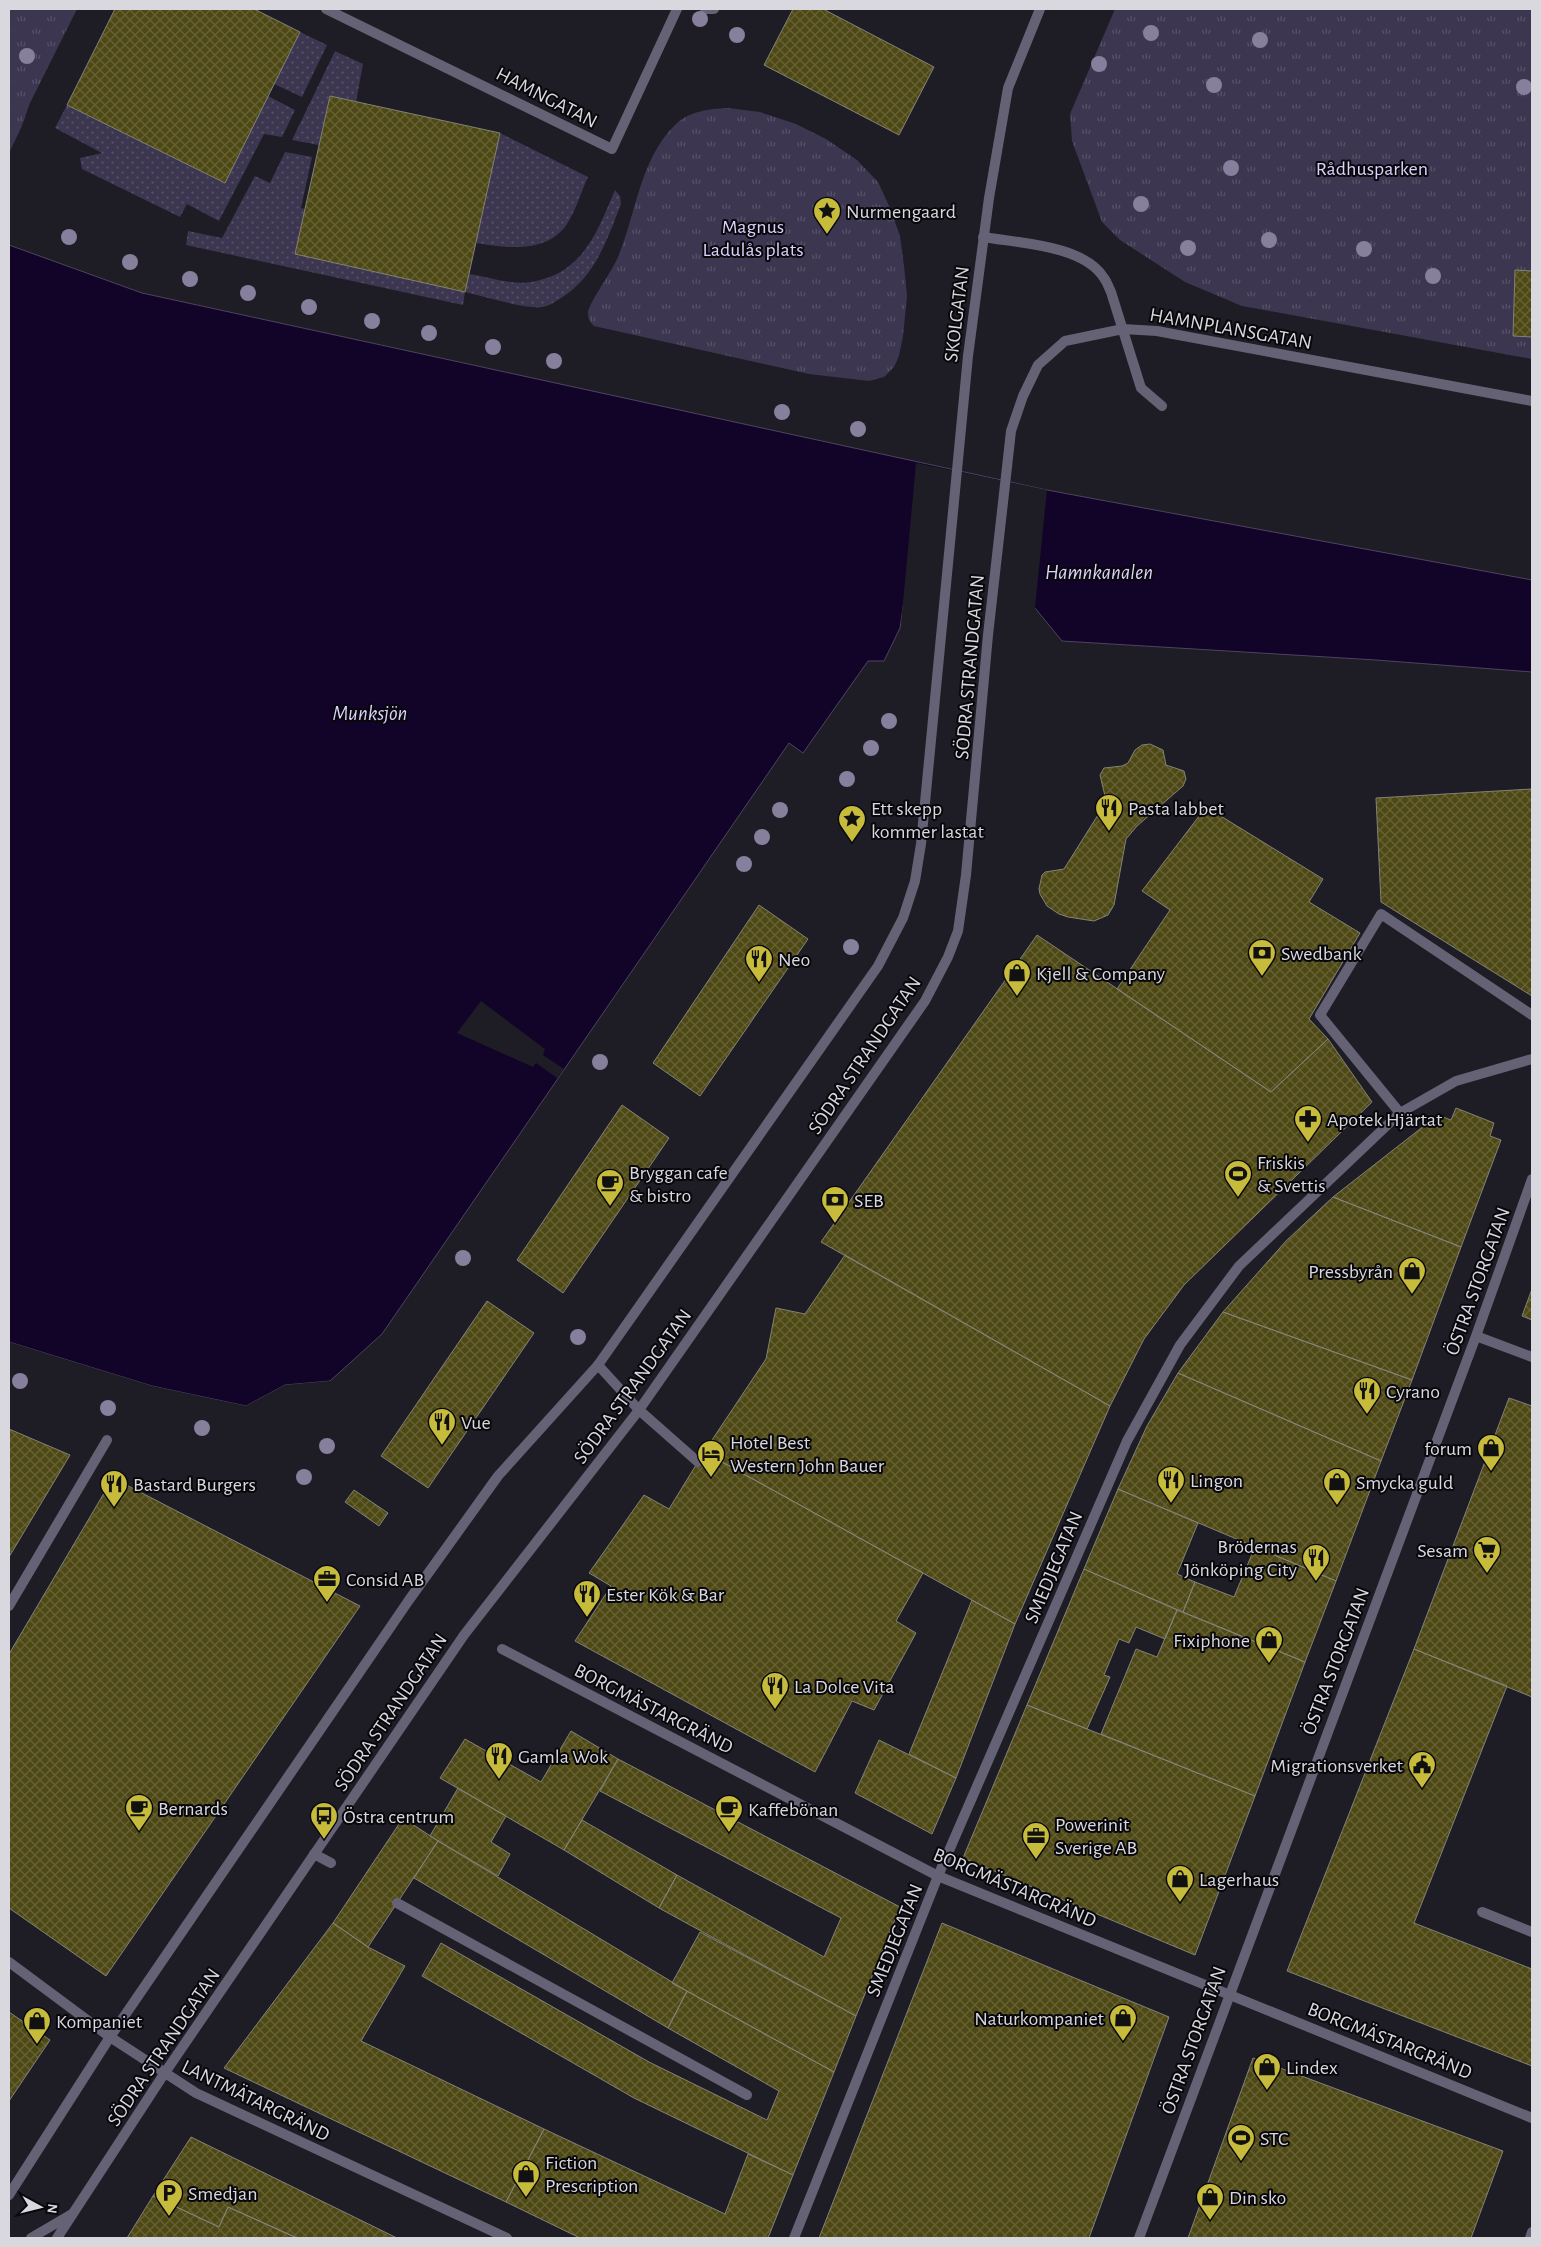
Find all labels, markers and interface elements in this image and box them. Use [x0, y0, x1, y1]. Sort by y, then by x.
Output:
street label: HAMNGATAN [493, 64, 600, 132]
park label: Rådhusparken [1316, 159, 1428, 179]
place icon: Nurmengaard [812, 196, 842, 235]
place label: Nurmengaard [846, 202, 956, 222]
park label: Magnus Ladulås plats [702, 217, 804, 260]
street label: SKOLGATAN [941, 265, 973, 363]
street label: HAMNPLANSGATAN [1148, 305, 1314, 353]
water label: Hamnkanalen [1045, 562, 1153, 583]
street label: SÖDRA STRANDGATAN [952, 574, 988, 760]
water label: Munksjön [333, 703, 407, 724]
restaurant icon: Pasta labbet [1094, 793, 1124, 832]
place label: Ett skepp kommer lastat [871, 799, 984, 842]
place label: Pasta labbet [1128, 799, 1224, 819]
place icon: Ett skepp kommer lastat [837, 804, 867, 843]
bank icon: Swedbank [1247, 938, 1277, 977]
restaurant icon: Neo [744, 944, 774, 983]
place label: Swedbank [1281, 944, 1362, 964]
place label: Neo [778, 950, 810, 970]
shop icon: Kjell & Company [1002, 958, 1032, 997]
place label: Kjell & Company [1036, 964, 1166, 984]
street label: SÖDRA STRANDGATAN [805, 973, 925, 1138]
pharmacy icon: Apotek Hjärtat [1293, 1104, 1323, 1143]
place label: Apotek Hjärtat [1327, 1110, 1443, 1130]
place label: Friskis & Svettis [1257, 1153, 1326, 1196]
sports icon: Friskis & Svettis [1223, 1159, 1253, 1198]
place label: Bryggan cafe & bistro [629, 1163, 728, 1206]
cafe icon: Bryggan cafe & bistro [595, 1168, 625, 1207]
bank icon: SEB [820, 1185, 850, 1224]
place label: SEB [854, 1191, 884, 1211]
street label: ÖSTRA STORGATAN [1442, 1205, 1514, 1358]
shop icon: Pressbyrån [1397, 1256, 1427, 1295]
place label: Pressbyrån [1308, 1262, 1393, 1282]
street label: SÖDRA STRANDGATAN [570, 1306, 695, 1468]
restaurant icon: Cyrano [1352, 1376, 1382, 1415]
place label: Cyrano [1386, 1382, 1440, 1402]
restaurant icon: Vue [427, 1407, 457, 1446]
place label: Vue [461, 1413, 491, 1433]
place label: Hotel Best Western John Bauer [730, 1433, 885, 1476]
shop icon: forum [1476, 1433, 1506, 1472]
hotel icon: Hotel Best Western John Bauer [696, 1439, 726, 1478]
place label: forum [1424, 1439, 1472, 1459]
restaurant icon: Lingon [1156, 1465, 1186, 1504]
shop icon: Smycka guld [1322, 1467, 1352, 1506]
restaurant icon: Bastard Burgers [99, 1469, 129, 1508]
place label: Lingon [1190, 1471, 1243, 1491]
place label: Smycka guld [1356, 1473, 1453, 1493]
place label: Bastard Burgers [133, 1475, 256, 1495]
street label: SMEDJEGATAN [1021, 1508, 1087, 1626]
supermarket icon: Sesam [1472, 1535, 1502, 1574]
place label: Brödernas Jönköping City [1184, 1537, 1297, 1580]
place label: Sesam [1417, 1541, 1468, 1561]
restaurant icon: Brödernas Jönköping City [1301, 1543, 1331, 1582]
office icon: Consid AB [312, 1564, 342, 1603]
place label: Consid AB [346, 1570, 424, 1590]
restaurant icon: Ester Kök & Bar [572, 1579, 602, 1618]
place label: Ester Kök & Bar [606, 1585, 725, 1605]
street label: ÖSTRA STORGATAN [1299, 1585, 1373, 1738]
shop icon: Fixiphone [1254, 1625, 1284, 1664]
street label: SÖDRA STRANDGATAN [331, 1630, 451, 1795]
place label: Fixiphone [1173, 1631, 1250, 1651]
street label: BORGMÄSTARGRÄND [571, 1660, 736, 1758]
restaurant icon: La Dolce Vita [760, 1671, 790, 1710]
place label: La Dolce Vita [794, 1677, 895, 1697]
restaurant icon: Gamla Wok [484, 1741, 514, 1780]
place label: Gamla Wok [518, 1747, 608, 1767]
public building icon: Migrationsverket [1407, 1750, 1437, 1789]
place label: Migrationsverket [1270, 1756, 1404, 1776]
cafe icon: Bernards [124, 1793, 154, 1832]
cafe icon: Kaffebönan [714, 1794, 744, 1833]
place label: Bernards [158, 1799, 228, 1819]
place label: Kaffebönan [748, 1800, 838, 1820]
bus stop icon: Östra centrum [309, 1801, 339, 1840]
place label: Östra centrum [343, 1807, 454, 1827]
place label: Powerinit Sverige AB [1055, 1815, 1137, 1858]
office icon: Powerinit Sverige AB [1021, 1821, 1051, 1860]
street label: BORGMÄSTARGRÄND [930, 1844, 1099, 1931]
shop icon: Lagerhaus [1165, 1864, 1195, 1903]
place label: Lagerhaus [1199, 1870, 1279, 1890]
street label: SMEDJEGATAN [863, 1881, 927, 2000]
street label: ÖSTRA STORGATAN [1158, 1964, 1230, 2117]
street label: SÖDRA STRANDGATAN [104, 1965, 224, 2130]
street label: BORGMÄSTARGRÄND [1305, 1999, 1475, 2083]
shop icon: Naturkompaniet [1108, 2003, 1138, 2042]
shop icon: Kompaniet [22, 2006, 52, 2045]
place label: Naturkompaniet [974, 2009, 1105, 2029]
place label: Kompaniet [56, 2012, 143, 2032]
shop icon: Lindex [1252, 2052, 1282, 2091]
street label: LANTMÄTARGRÄND [179, 2056, 333, 2145]
place label: Lindex [1286, 2058, 1338, 2078]
sports icon: STC [1226, 2123, 1256, 2162]
place label: STC [1260, 2129, 1289, 2149]
place label: Fiction Prescription [545, 2153, 638, 2196]
shop icon: Fiction Prescription [511, 2159, 541, 2198]
parking icon: Smedjan [154, 2178, 184, 2217]
north arrow [15, 2182, 65, 2232]
shop icon: Din sko [1195, 2182, 1225, 2221]
place label: Smedjan [188, 2184, 257, 2204]
place label: Din sko [1229, 2188, 1286, 2208]
text: N [44, 2203, 59, 2214]

